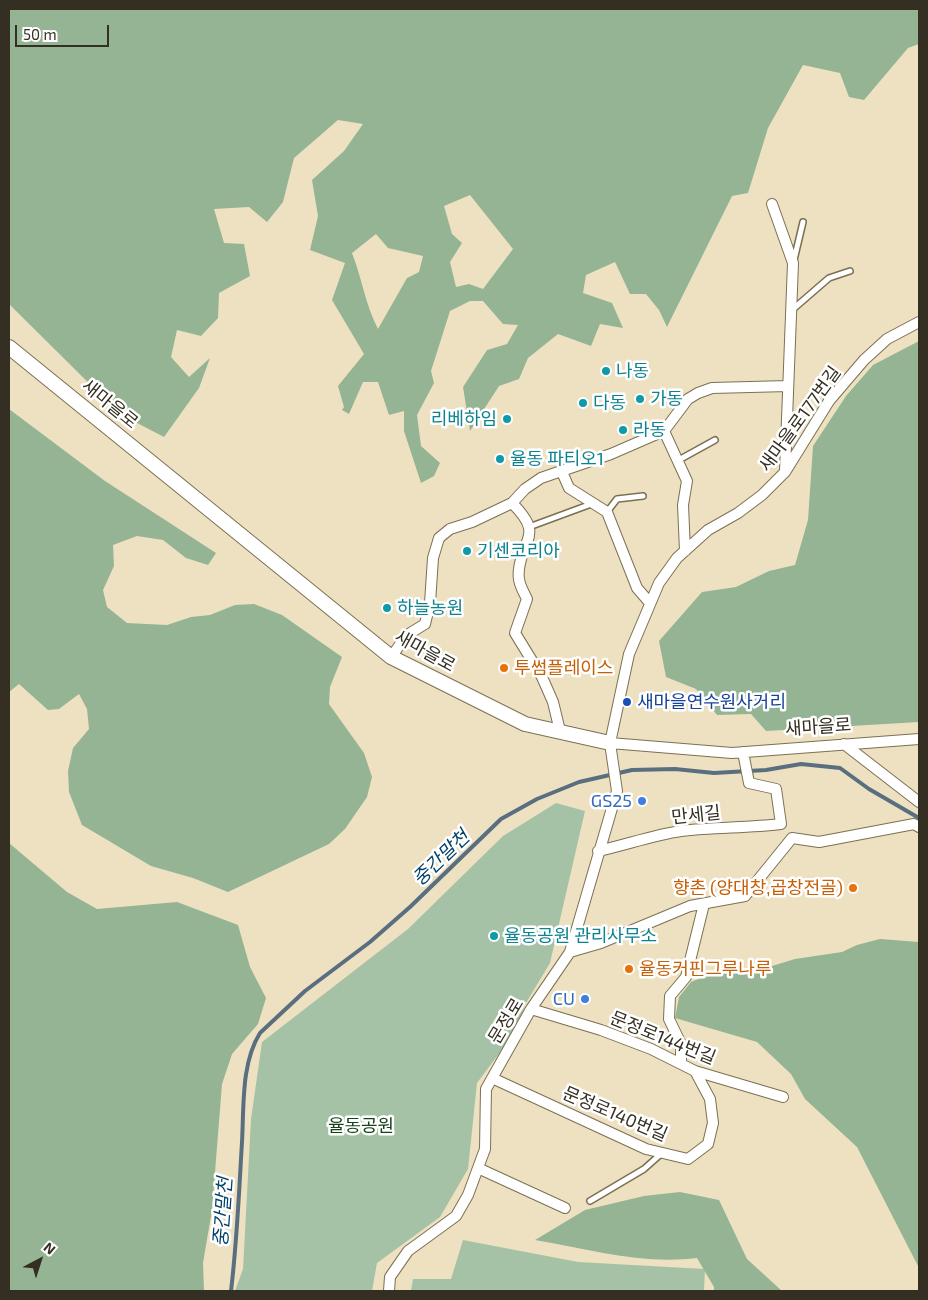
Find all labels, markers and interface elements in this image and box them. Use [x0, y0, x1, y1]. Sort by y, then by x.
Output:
scale bar [18, 15, 111, 47]
text: 50 m [23, 25, 57, 43]
place label: 나동 [616, 360, 649, 382]
street label: 새마을로177번길 [755, 362, 845, 476]
marker: 나동 [600, 365, 612, 377]
street label: 새마을로 [77, 375, 143, 433]
place label: 가동 [650, 388, 683, 410]
place label: 다동 [593, 392, 626, 414]
marker: 가동 [634, 393, 646, 405]
marker: 다동 [577, 397, 589, 409]
place label: 리베하임 [431, 408, 497, 430]
marker: 리베하임 [501, 413, 513, 425]
place label: 라동 [633, 419, 666, 441]
marker: 라동 [617, 424, 629, 436]
place label: 율동 파티오1 [510, 448, 604, 470]
marker: 율동 파티오1 [494, 453, 506, 465]
place label: 기센코리아 [477, 540, 560, 562]
marker: 기센코리아 [461, 545, 473, 557]
place label: 하늘농원 [397, 597, 463, 619]
marker: 하늘농원 [381, 602, 393, 614]
street label: 새마을로 [391, 625, 459, 677]
place label: 투썸플레이스 [514, 657, 613, 679]
marker: 투썸플레이스 [498, 662, 510, 674]
place label: 새마을연수원사거리 [637, 691, 786, 713]
marker: 새마을연수원사거리 [621, 696, 633, 708]
street label: 새마을로 [784, 714, 852, 740]
place label: GS25 [591, 790, 632, 812]
marker: GS25 [636, 795, 648, 807]
street label: 만세길 [670, 802, 722, 828]
water label: 중간말천 [408, 826, 474, 890]
place label: 향촌 (양대창,곱창전골) [673, 877, 843, 899]
marker: 향촌 (양대창,곱창전골) [847, 882, 859, 894]
place label: 율동공원 관리사무소 [504, 925, 657, 947]
marker: 율동공원 관리사무소 [488, 930, 500, 942]
place label: 율동커핀그루나루 [639, 958, 771, 980]
marker: 율동커핀그루나루 [623, 963, 635, 975]
place label: CU [553, 988, 575, 1010]
marker: CU [579, 993, 591, 1005]
street label: 문정로 [484, 994, 528, 1048]
street label: 문정로144번길 [607, 1007, 719, 1069]
street label: 문정로140번길 [559, 1082, 671, 1146]
park label: 율동공원 [328, 1115, 394, 1137]
water label: 중간말천 [209, 1176, 237, 1248]
north arrow [15, 1235, 65, 1285]
text: N [41, 1238, 59, 1258]

